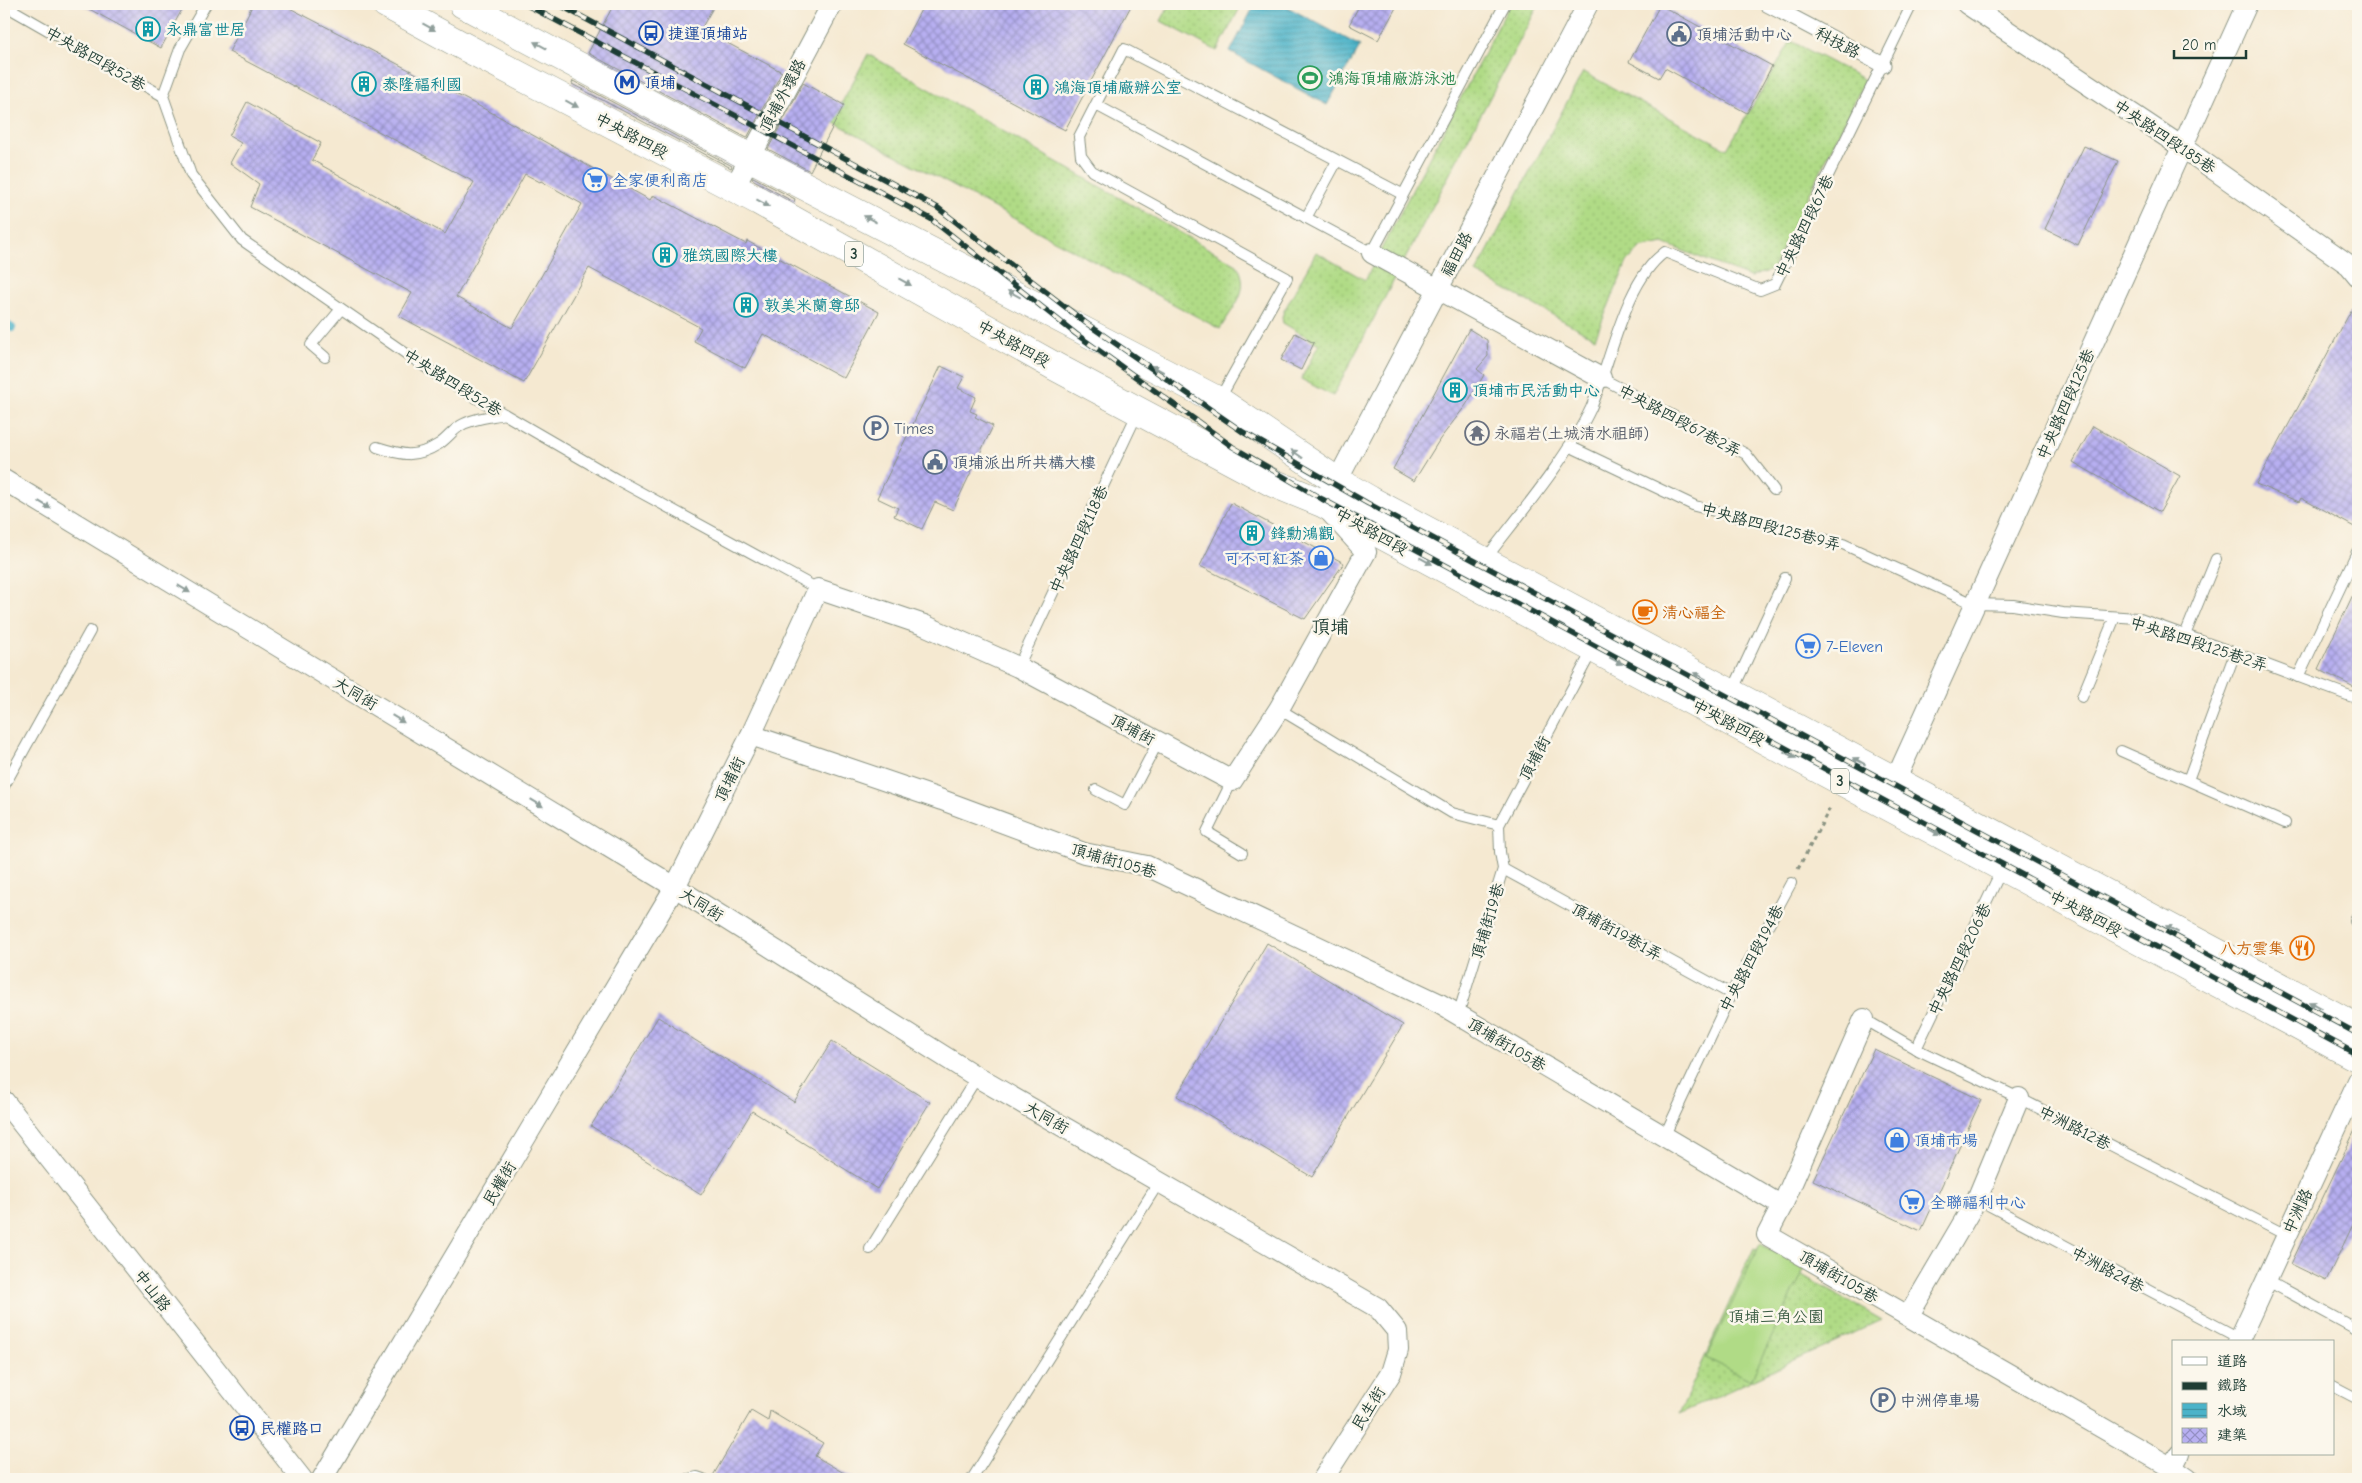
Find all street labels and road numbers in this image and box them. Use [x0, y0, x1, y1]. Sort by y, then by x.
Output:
street label: 中央路四段52巷 [42, 23, 149, 95]
street label: 科技路 [1812, 24, 1863, 62]
street label: 頂埔外環路 [756, 56, 810, 135]
street label: 中央路四段185巷 [2110, 96, 2219, 178]
street label: 中央路四段 [592, 109, 671, 163]
street label: 中央路四段67巷 [1772, 172, 1838, 281]
street label: 福田路 [1438, 229, 1476, 280]
road number: 3 [845, 242, 863, 266]
street label: 中央路四段 [974, 317, 1053, 371]
street label: 中央路四段52巷 [400, 345, 505, 420]
street label: 中央路四段125巷 [2033, 346, 2098, 463]
street label: 中央路四段67巷2弄 [1615, 381, 1744, 461]
street label: 中央路四段118巷 [1046, 483, 1112, 596]
street label: 中央路四段125巷9弄 [1699, 500, 1843, 554]
street label: 中央路四段 [1332, 505, 1411, 559]
street label: 中央路四段125巷2弄 [2128, 613, 2270, 675]
street label: 大同街 [330, 674, 381, 714]
street label: 中央路四段 [1689, 696, 1768, 750]
street label: 頂埔街 [1107, 711, 1158, 749]
street label: 頂埔街 [1516, 733, 1554, 784]
street label: 頂埔街 [711, 754, 749, 805]
road number: 3 [1831, 768, 1849, 794]
street label: 頂埔街105巷 [1069, 840, 1159, 882]
street label: 頂埔街19巷 [1468, 881, 1508, 962]
street label: 大同街 [676, 884, 727, 925]
street label: 中央路四段 [2046, 887, 2125, 941]
street label: 頂埔街19巷1弄 [1568, 899, 1665, 964]
street label: 中央路四段206巷 [1925, 900, 1995, 1019]
street label: 中央路四段194巷 [1716, 902, 1788, 1015]
street label: 頂埔街105巷 [1464, 1014, 1549, 1075]
street label: 大同街 [1021, 1098, 1072, 1138]
street label: 中洲路12巷 [2035, 1102, 2114, 1154]
street label: 民權街 [480, 1158, 520, 1209]
street label: 中洲路 [2280, 1186, 2316, 1237]
street label: 中洲路24巷 [2068, 1243, 2147, 1297]
street label: 頂埔街105巷 [1796, 1247, 1881, 1307]
street label: 中山路 [130, 1266, 174, 1315]
street label: 民生街 [1348, 1383, 1389, 1434]

